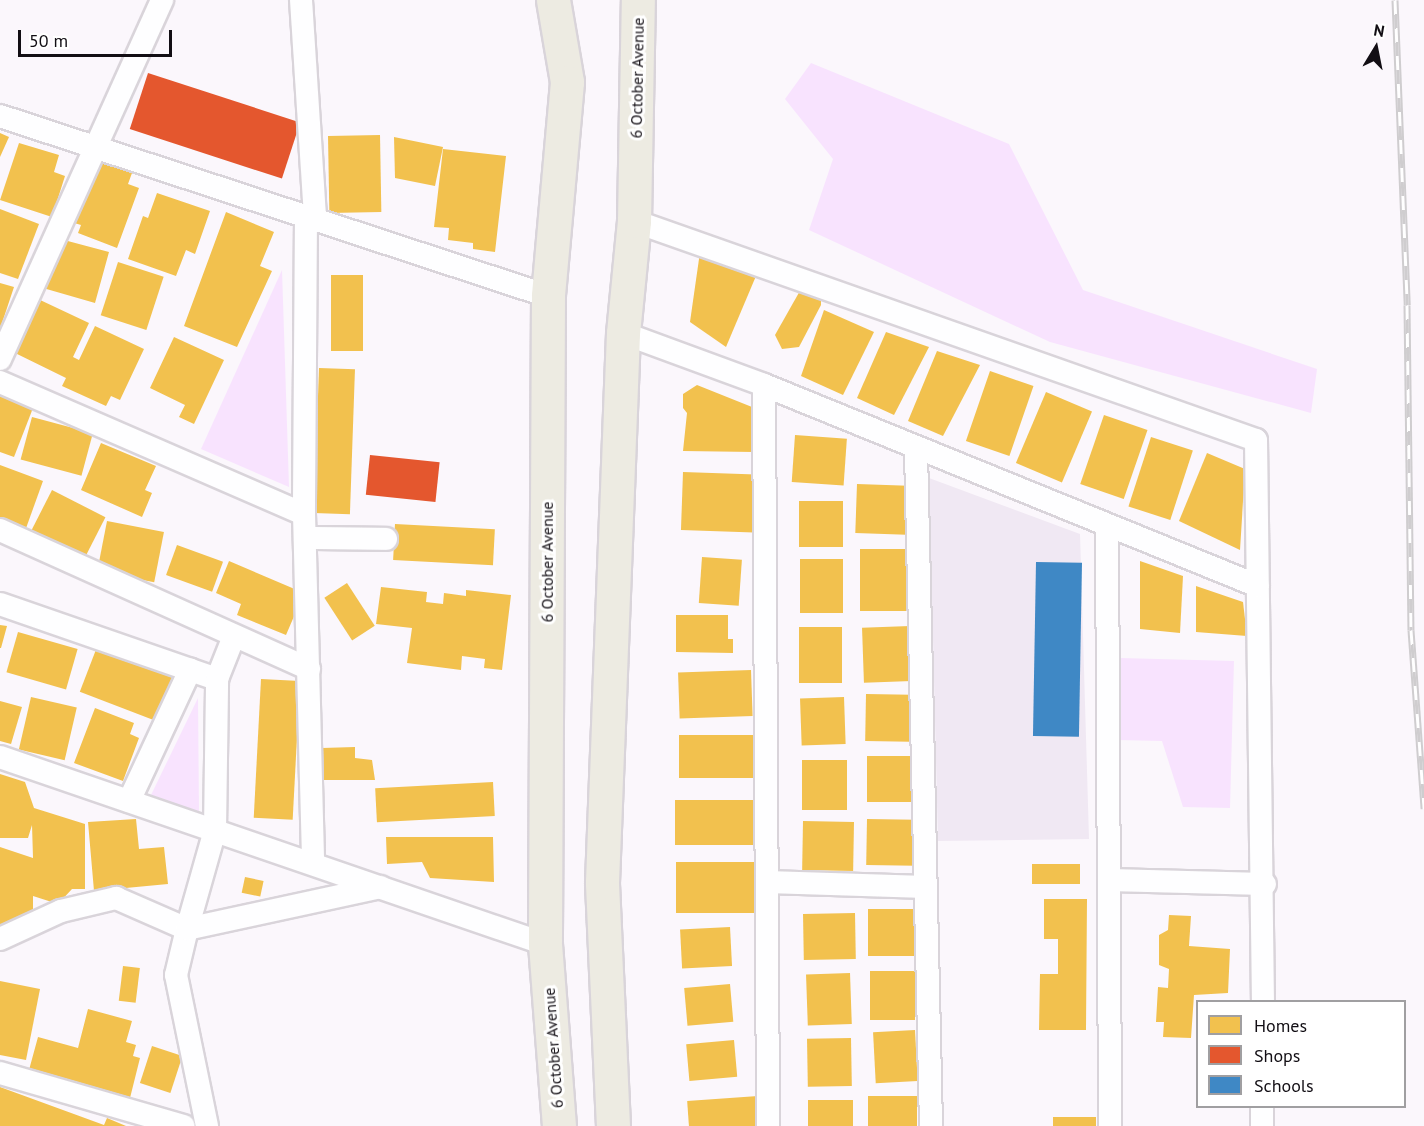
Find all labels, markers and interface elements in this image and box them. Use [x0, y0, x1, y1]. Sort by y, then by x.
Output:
street label: 6 October Avenue [626, 17, 648, 139]
scale bar [21, 18, 176, 56]
north arrow [1346, 18, 1406, 78]
text: N [1372, 20, 1386, 41]
text: 50 m [29, 29, 68, 52]
street label: 6 October Avenue [537, 501, 557, 623]
street label: 6 October Avenue [539, 987, 567, 1109]
legend [1196, 1000, 1406, 1108]
text: Homes [1254, 1014, 1307, 1037]
text: Shops [1254, 1044, 1300, 1067]
text: Schools [1254, 1074, 1314, 1097]

